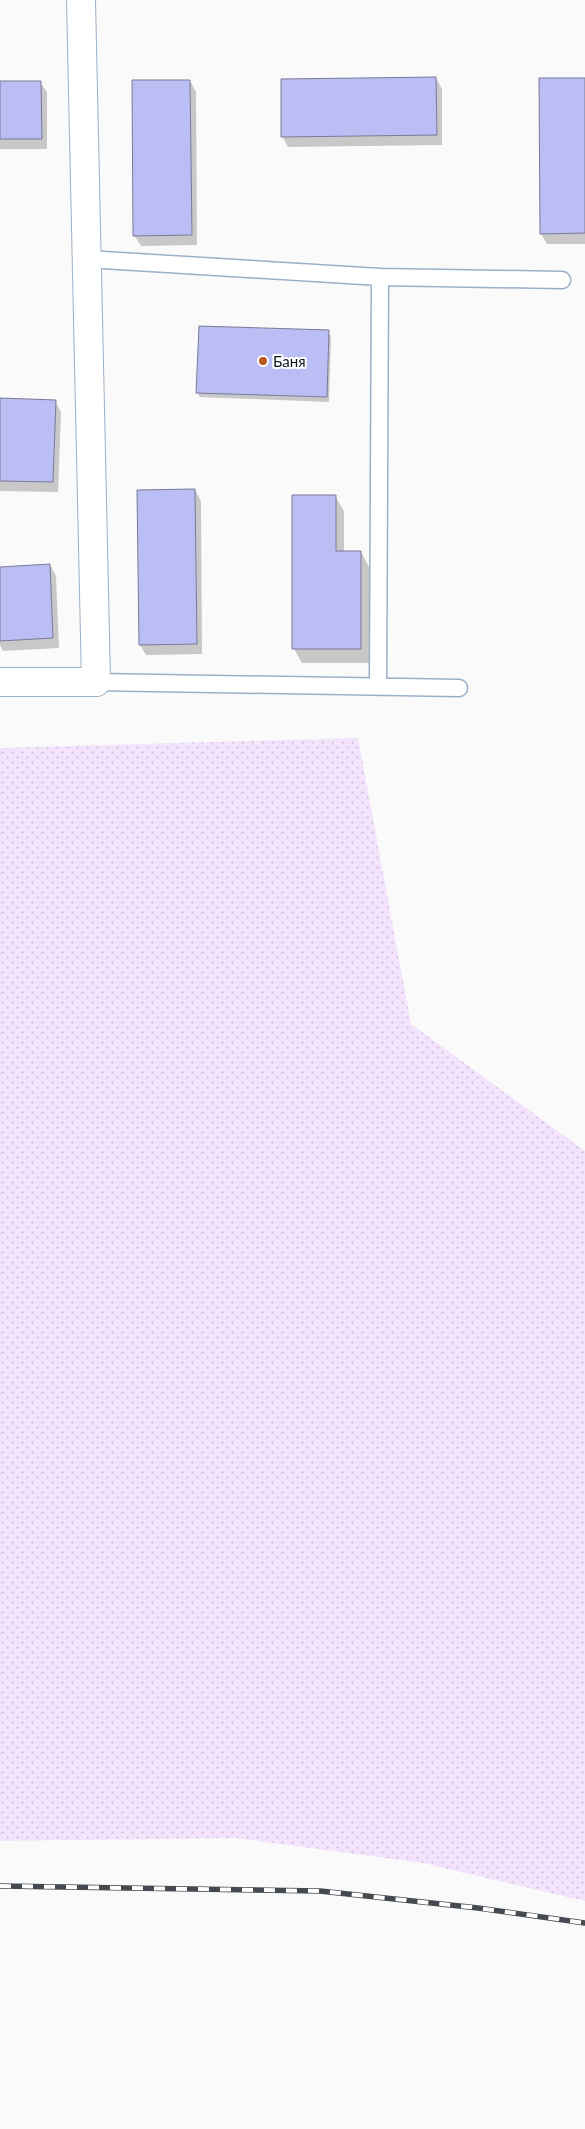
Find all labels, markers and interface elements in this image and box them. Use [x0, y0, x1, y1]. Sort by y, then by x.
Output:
place label: Баня [273, 352, 306, 370]
marker: Баня [257, 355, 269, 367]

